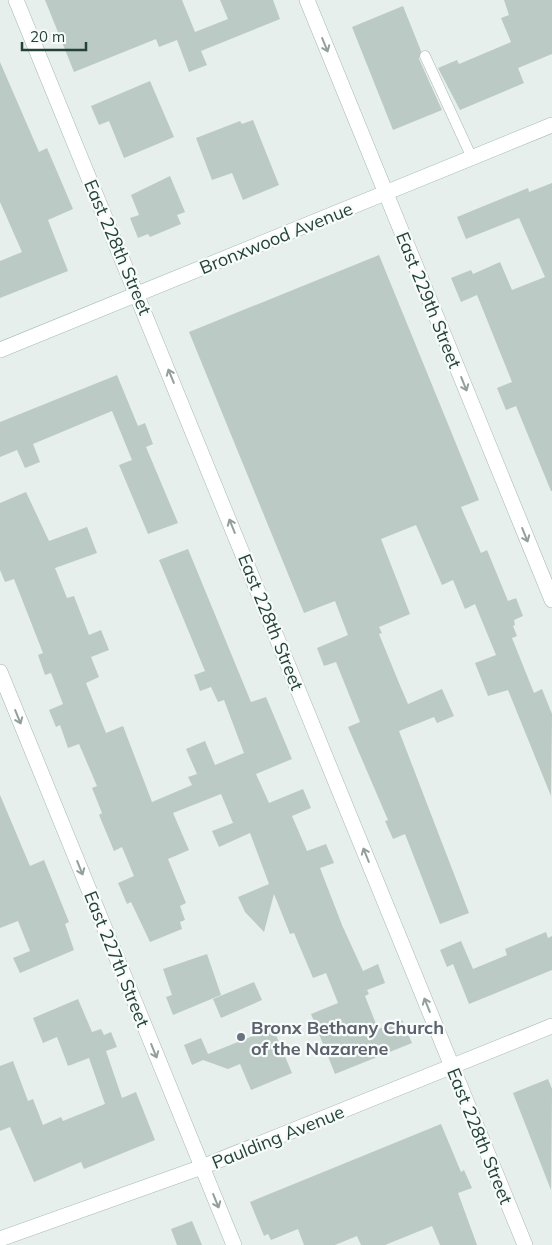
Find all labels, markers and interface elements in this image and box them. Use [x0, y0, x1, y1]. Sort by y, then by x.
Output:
scale bar [22, 20, 86, 52]
text: 20 m [30, 27, 65, 46]
one-way arrow [321, 37, 331, 52]
street label: East 228th Street [79, 176, 157, 318]
street label: Bronxwood Avenue [196, 197, 356, 279]
street label: East 229th Street [391, 229, 467, 371]
one-way arrow [166, 368, 175, 384]
one-way arrow [460, 376, 469, 392]
one-way arrow [227, 519, 236, 534]
one-way arrow [521, 527, 531, 542]
street label: East 228th Street [233, 551, 309, 693]
one-way arrow [15, 710, 24, 725]
one-way arrow [360, 848, 370, 863]
one-way arrow [75, 860, 85, 875]
street label: East 227th Street [79, 888, 155, 1030]
one-way arrow [422, 998, 432, 1013]
place label: Bronx Bethany Church of the Nazarene [251, 1016, 444, 1060]
marker: Bronx Bethany Church of the Nazarene [235, 1031, 247, 1043]
one-way arrow [150, 1043, 160, 1058]
street label: East 228th Street [442, 1065, 518, 1207]
street label: Paulding Avenue [208, 1100, 348, 1174]
one-way arrow [212, 1193, 221, 1208]

